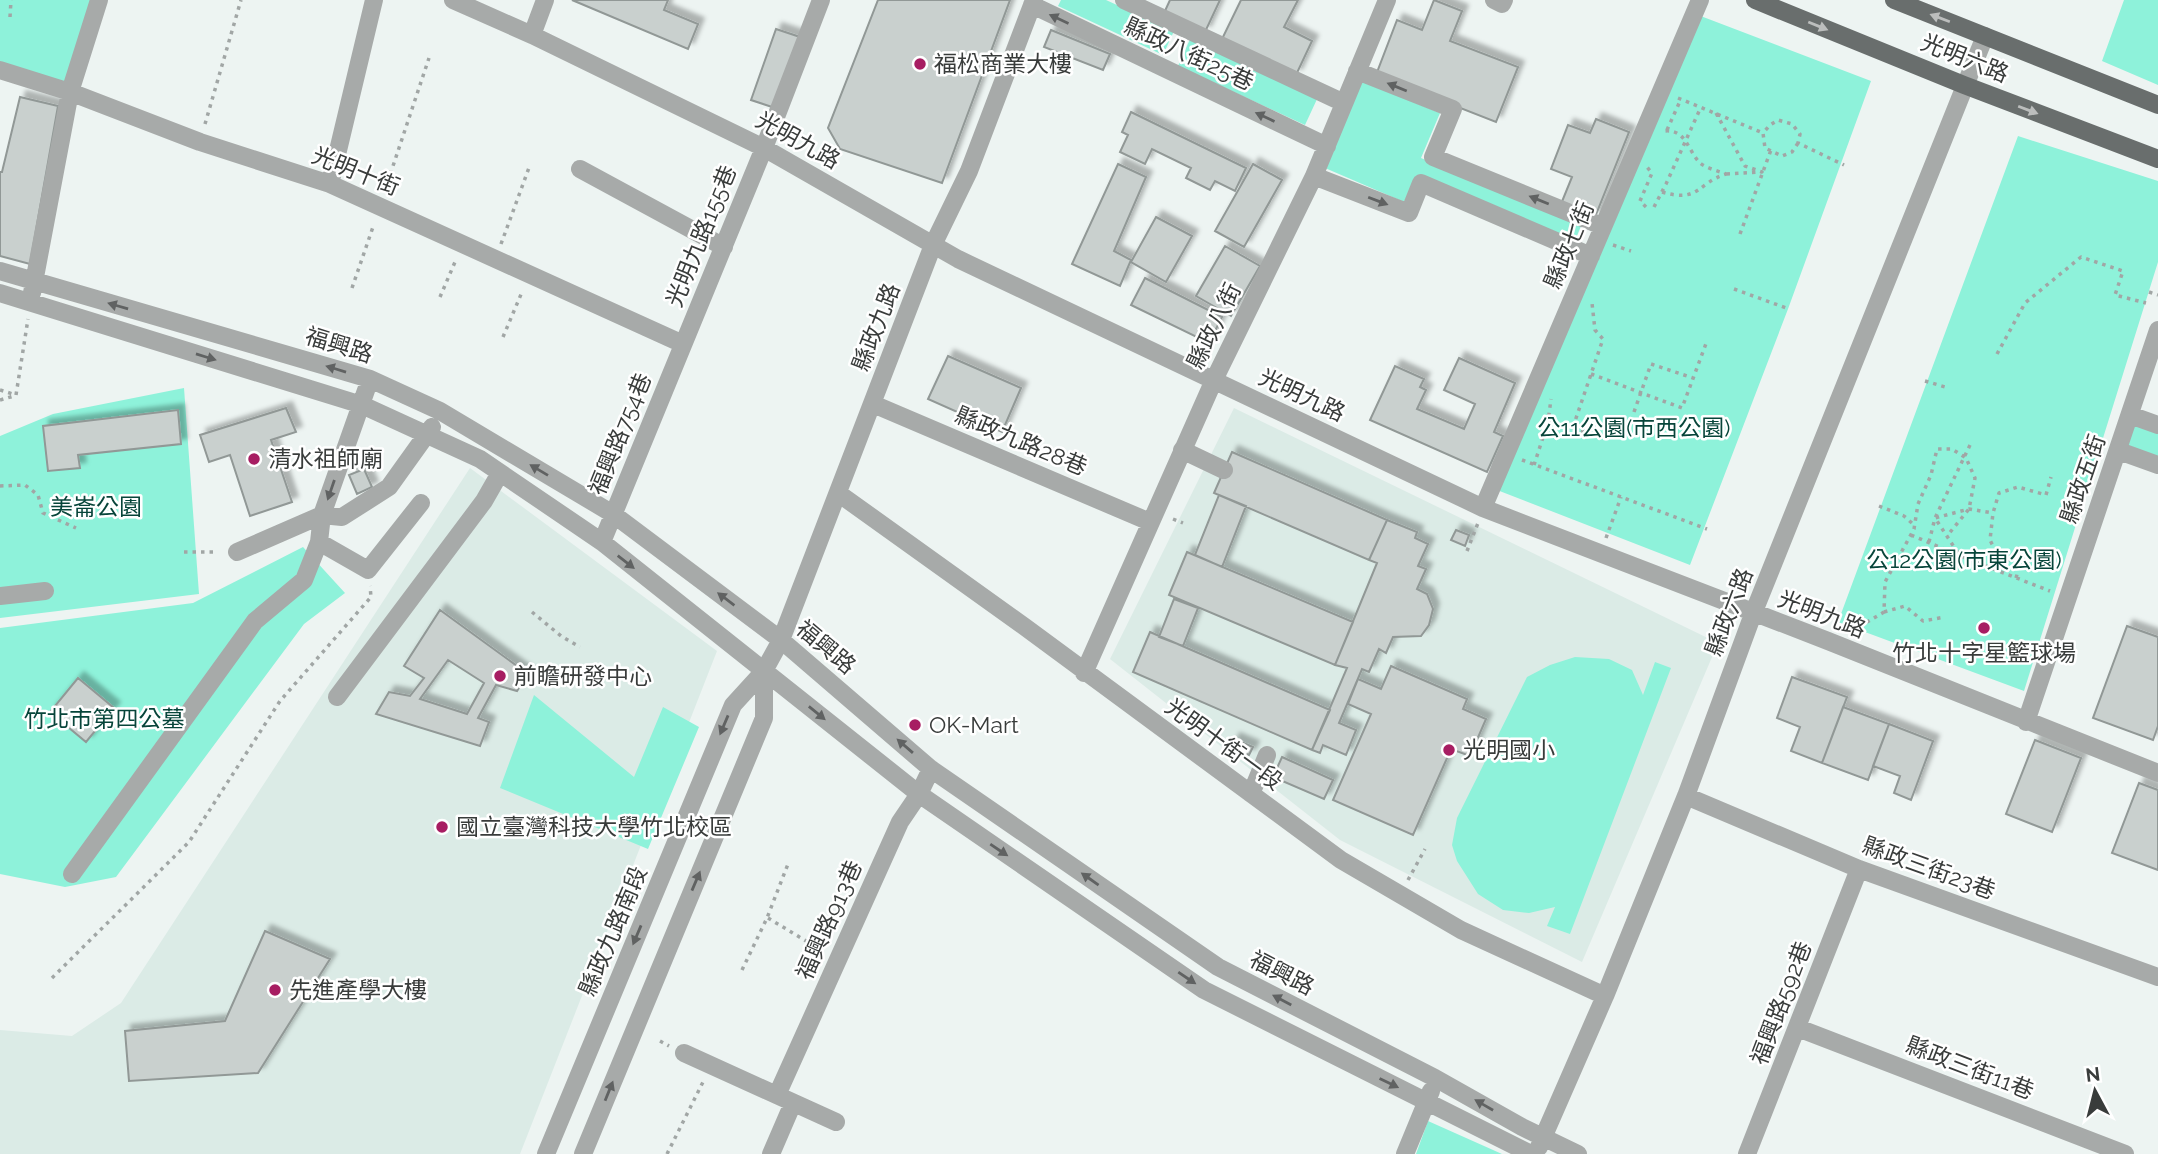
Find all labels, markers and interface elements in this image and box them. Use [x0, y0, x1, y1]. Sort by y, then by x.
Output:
street label: 縣政八街25巷 [1120, 12, 1258, 95]
one-way arrow [1929, 12, 1950, 23]
one-way arrow [1049, 14, 1069, 25]
one-way arrow [1808, 20, 1829, 31]
street label: 光明六路 [1917, 28, 2013, 87]
place label: 福松商業大樓 [934, 50, 1072, 77]
marker: 福松商業大樓 [912, 56, 928, 72]
one-way arrow [1386, 81, 1407, 92]
one-way arrow [2018, 104, 2039, 115]
street label: 光明九路 [751, 105, 845, 174]
one-way arrow [1255, 111, 1275, 122]
street label: 光明十街 [308, 141, 404, 200]
street label: 光明九路155巷 [660, 161, 741, 310]
one-way arrow [1529, 195, 1550, 206]
one-way arrow [1367, 196, 1388, 207]
street label: 縣政七街 [1538, 197, 1599, 292]
street label: 縣政九路 [846, 279, 905, 375]
street label: 縣政八街 [1181, 279, 1246, 373]
one-way arrow [107, 300, 128, 310]
street label: 福興路 [302, 322, 376, 368]
one-way arrow [195, 352, 216, 362]
street label: 光明九路 [1255, 363, 1350, 426]
one-way arrow [325, 364, 346, 374]
street label: 福興路754巷 [583, 369, 656, 499]
street label: 縣政九路28巷 [951, 401, 1091, 480]
park label: 公11公園(市西公園) [1537, 414, 1731, 441]
street label: 縣政五街 [2055, 431, 2110, 527]
place label: 清水祖師廟 [268, 445, 383, 472]
marker: 清水祖師廟 [246, 451, 262, 467]
one-way arrow [530, 464, 549, 476]
one-way arrow [325, 479, 336, 500]
park label: 美崙公園 [50, 493, 142, 520]
park label: 公12公園(市東公園) [1866, 546, 2062, 573]
one-way arrow [618, 554, 635, 569]
street label: 縣政六路 [1699, 564, 1758, 660]
street label: 光明九路 [1774, 584, 1870, 643]
one-way arrow [717, 592, 736, 606]
street label: 福興路 [791, 614, 861, 679]
marker: 竹北十字星籃球場 [1976, 620, 1992, 636]
place label: 竹北十字星籃球場 [1892, 639, 2076, 666]
place label: 前瞻研發中心 [514, 662, 652, 689]
marker: 前瞻研發中心 [492, 668, 508, 684]
street label: 光明十街一段 [1161, 692, 1288, 795]
park label: 竹北市第四公墓 [24, 705, 185, 732]
one-way arrow [808, 706, 826, 721]
place label: OK-Mart [929, 711, 1019, 738]
one-way arrow [719, 715, 730, 736]
marker: OK-Mart [907, 717, 923, 733]
place label: 光明國小 [1463, 736, 1555, 763]
one-way arrow [896, 738, 914, 754]
marker: 光明國小 [1441, 742, 1457, 758]
place label: 國立臺灣科技大學竹北校區 [456, 813, 732, 840]
marker: 國立臺灣科技大學竹北校區 [434, 819, 450, 835]
street label: 縣政三街23巷 [1859, 831, 1999, 904]
one-way arrow [989, 843, 1009, 856]
street label: 福興路913巷 [790, 856, 867, 984]
street label: 縣政九路南段 [573, 862, 652, 1000]
one-way arrow [691, 870, 702, 891]
one-way arrow [1081, 872, 1099, 886]
one-way arrow [631, 925, 642, 946]
street label: 福興路592巷 [1745, 937, 1816, 1068]
street label: 福興路 [1245, 945, 1319, 1000]
one-way arrow [1178, 971, 1196, 985]
place label: 先進產學大樓 [289, 976, 427, 1003]
marker: 先進產學大樓 [267, 982, 283, 998]
one-way arrow [1272, 995, 1292, 1006]
street label: 縣政三街11巷 [1902, 1031, 2038, 1104]
north arrow [2060, 1056, 2130, 1126]
text: N [2084, 1062, 2101, 1086]
one-way arrow [1379, 1077, 1399, 1088]
one-way arrow [603, 1080, 614, 1101]
one-way arrow [1474, 1099, 1493, 1111]

